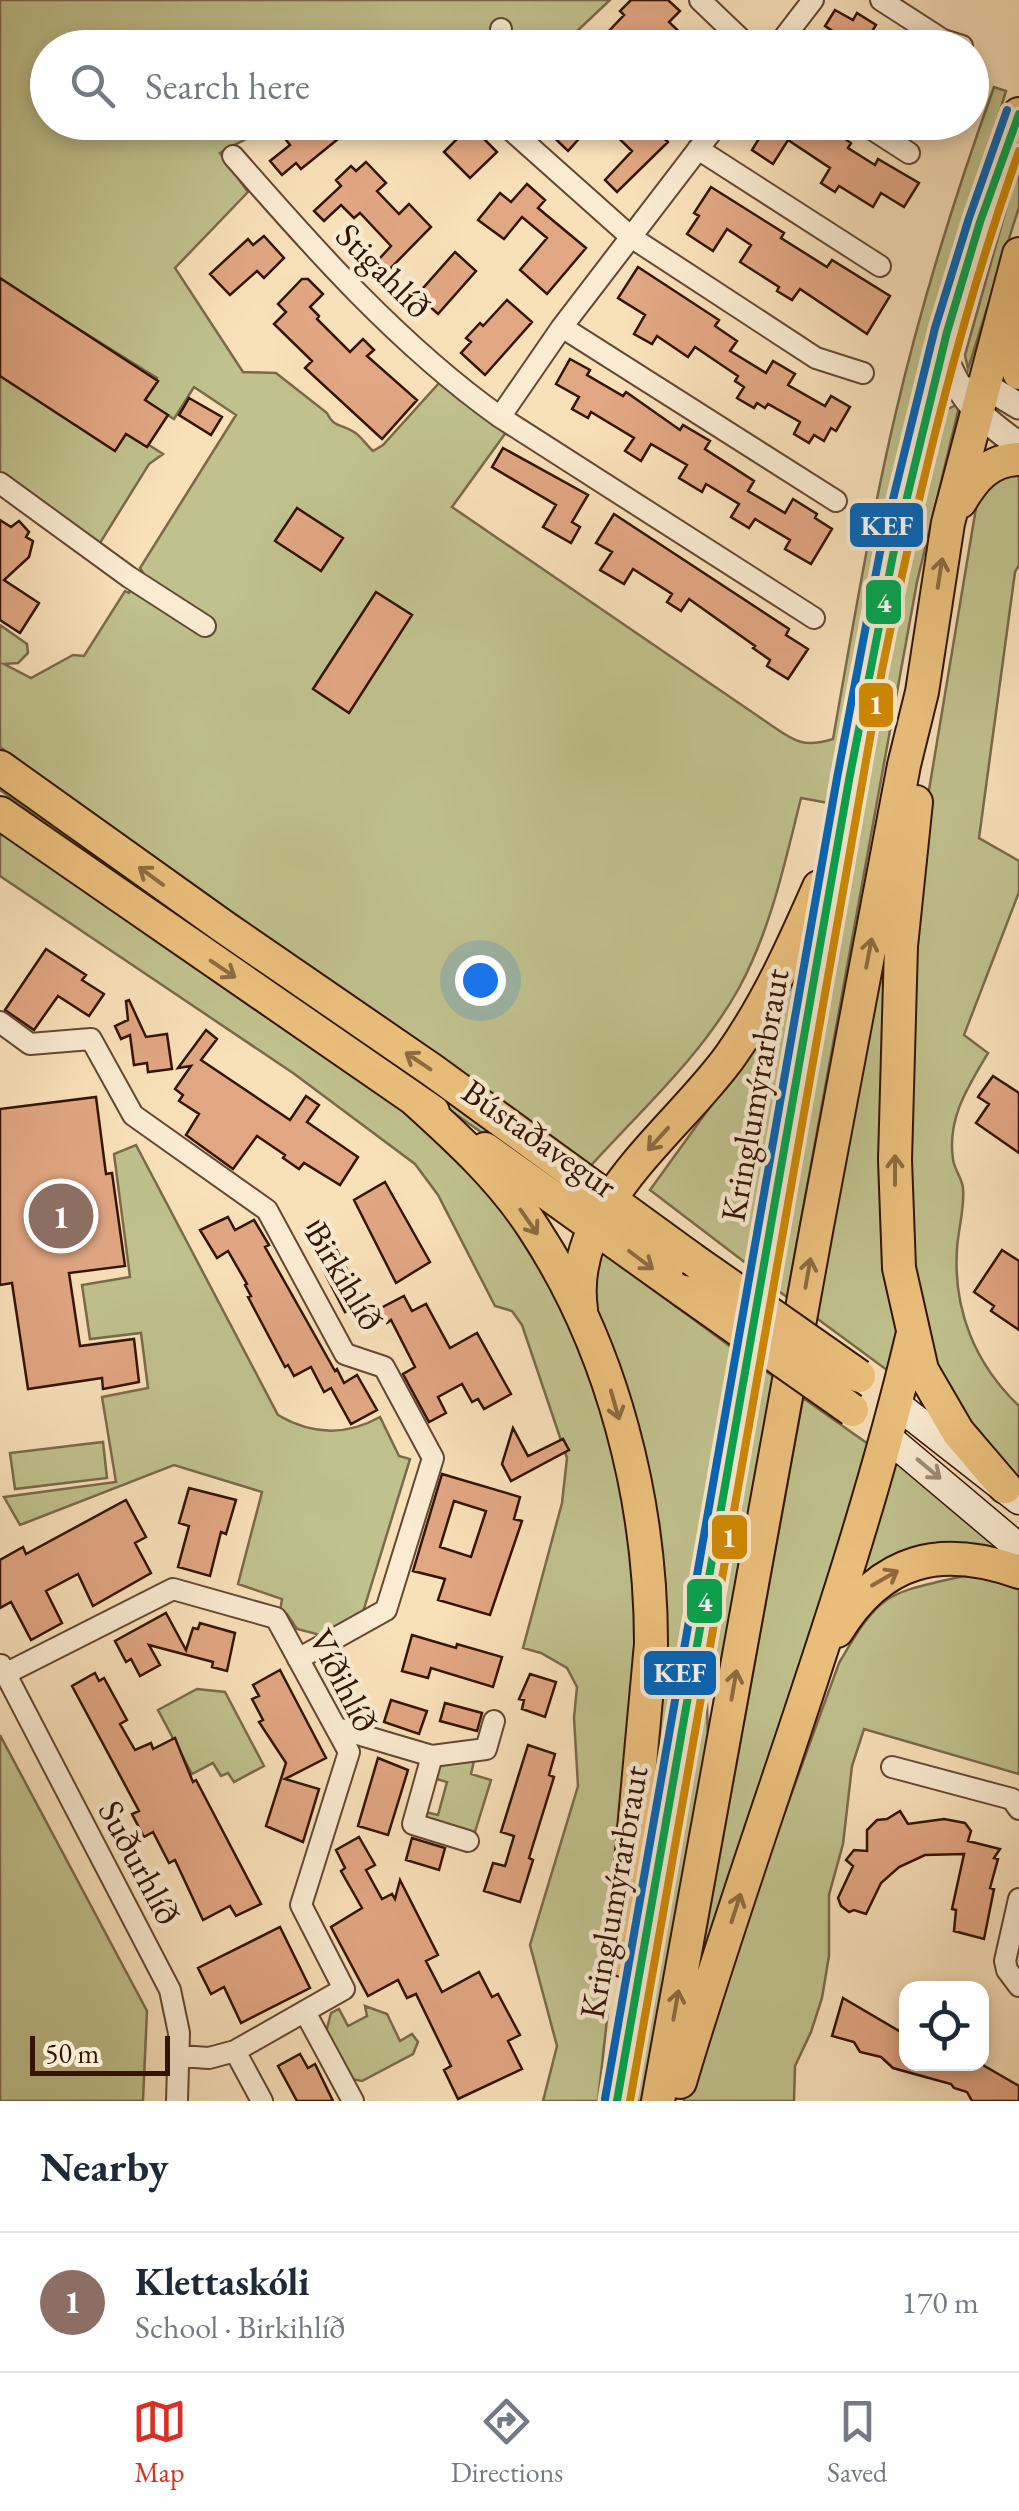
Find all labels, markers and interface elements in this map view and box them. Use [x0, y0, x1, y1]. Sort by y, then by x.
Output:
search box [30, 30, 989, 140]
icon: search [65, 58, 120, 113]
text: Search here [145, 61, 310, 110]
street label: Stigahlíð [327, 213, 441, 327]
line badge: KEF [848, 501, 925, 549]
text: KEF [861, 507, 913, 543]
one-way arrow [931, 557, 950, 590]
line badge: 4 [864, 578, 903, 626]
text: 4 [877, 584, 893, 620]
line badge: 1 [857, 681, 895, 729]
text: 1 [869, 686, 883, 722]
one-way arrow [138, 865, 166, 886]
one-way arrow [860, 938, 879, 970]
your location [455, 955, 506, 1006]
one-way arrow [209, 958, 237, 979]
street label: Kringlumýrarbraut [710, 965, 798, 1225]
one-way arrow [405, 1051, 433, 1072]
street label: Bústaðavegur [454, 1068, 626, 1208]
one-way arrow [647, 1126, 670, 1151]
one-way arrow [886, 1154, 904, 1186]
pin: 1 [28, 1178, 94, 1254]
one-way arrow [518, 1208, 539, 1235]
street label: Birkihlíð [295, 1214, 395, 1338]
one-way arrow [627, 1249, 654, 1270]
one-way arrow [799, 1257, 818, 1289]
one-way arrow [607, 1389, 625, 1420]
one-way arrow [916, 1457, 941, 1480]
line badge: 1 [710, 1513, 749, 1561]
text: 1 [722, 1519, 736, 1555]
one-way arrow [870, 1568, 899, 1588]
line badge: 4 [685, 1577, 724, 1625]
text: 4 [698, 1583, 714, 1619]
street label: Víðihlíð [299, 1621, 389, 1739]
line badge: KEF [642, 1649, 718, 1697]
text: KEF [654, 1654, 706, 1690]
one-way arrow [725, 1669, 744, 1702]
street label: Kringlumýrarbraut [569, 1762, 657, 2022]
street label: Suðurhlíð [89, 1792, 191, 1932]
one-way arrow [728, 1893, 746, 1924]
map controls [899, 1981, 989, 2071]
button: locate [899, 1981, 989, 2071]
one-way arrow [667, 1989, 686, 2022]
scale bar [30, 2031, 170, 2076]
text: 50 m [45, 2035, 99, 2071]
text: Nearby [40, 2139, 169, 2194]
text: Klettaskóli [135, 2257, 309, 2306]
text: 1 [64, 2281, 81, 2323]
text: 170 m [902, 2281, 979, 2323]
text: School · Birkihlíð [135, 2306, 345, 2348]
tab: Map [132, 2394, 187, 2490]
tab: Directions [451, 2394, 563, 2490]
tab: Saved [827, 2394, 887, 2490]

